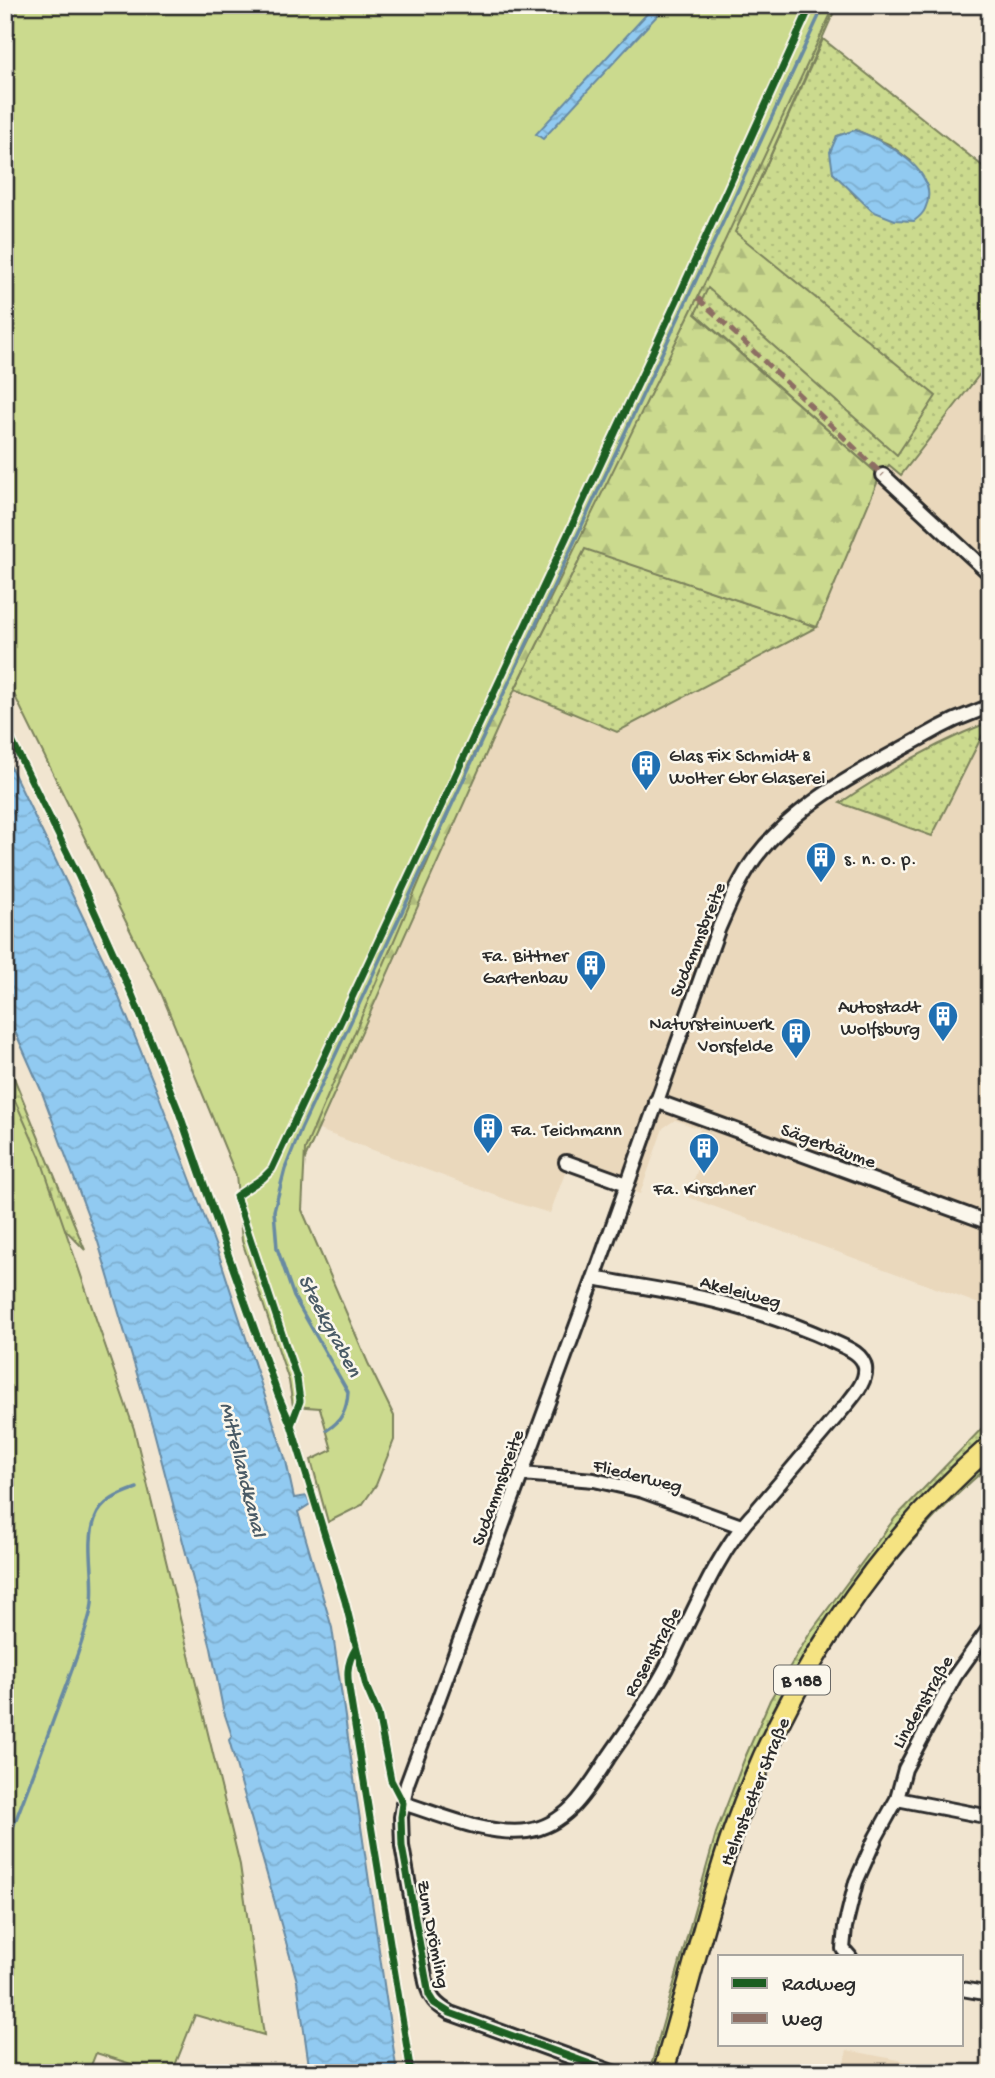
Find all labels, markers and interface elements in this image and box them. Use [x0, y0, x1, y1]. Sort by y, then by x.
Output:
place label: Glas Fix Schmidt & Wolter Gbr Glaserei [669, 746, 825, 791]
building icon: Glas Fix Schmidt & Wolter Gbr Glaserei [629, 748, 663, 792]
building icon: s. n. o. p. [804, 840, 838, 884]
place label: s. n. o. p. [844, 849, 917, 872]
street label: Sudammsbreite [666, 879, 733, 1001]
place label: Fa. Bittner Gartenbau [481, 946, 570, 991]
building icon: Fa. Bittner Gartenbau [574, 948, 608, 992]
place label: Autostadt Wolfsburg [838, 997, 922, 1042]
building icon: Autostadt Wolfsburg [926, 999, 960, 1043]
place label: Natursteinwerk Vorsfelde [649, 1014, 775, 1059]
building icon: Natursteinwerk Vorsfelde [779, 1016, 813, 1060]
building icon: Fa. Teichmann [471, 1111, 505, 1155]
street label: Sägerbäume [777, 1119, 879, 1175]
place label: Fa. Teichmann [510, 1120, 622, 1143]
building icon: Fa. Kirschner [687, 1131, 721, 1175]
place label: Fa. Kirschner [652, 1179, 757, 1202]
water label: Steekgraben [291, 1271, 366, 1383]
street label: Akeleiweg [697, 1272, 783, 1315]
water label: Mittellandkanal [212, 1400, 270, 1541]
street label: Sudammsbreite [468, 1427, 531, 1549]
street label: Fliederweg [589, 1455, 684, 1500]
street label: Rosenstraße [620, 1604, 688, 1702]
street label: Lindenstraße [888, 1652, 960, 1753]
road number: B 188 [774, 1666, 830, 1694]
street label: Helmstedter Straße [716, 1715, 797, 1870]
street label: Zum Drömling [410, 1879, 453, 1991]
legend [718, 1955, 964, 2046]
text: Radweg [782, 1974, 856, 1999]
text: Weg [782, 2009, 823, 2034]

